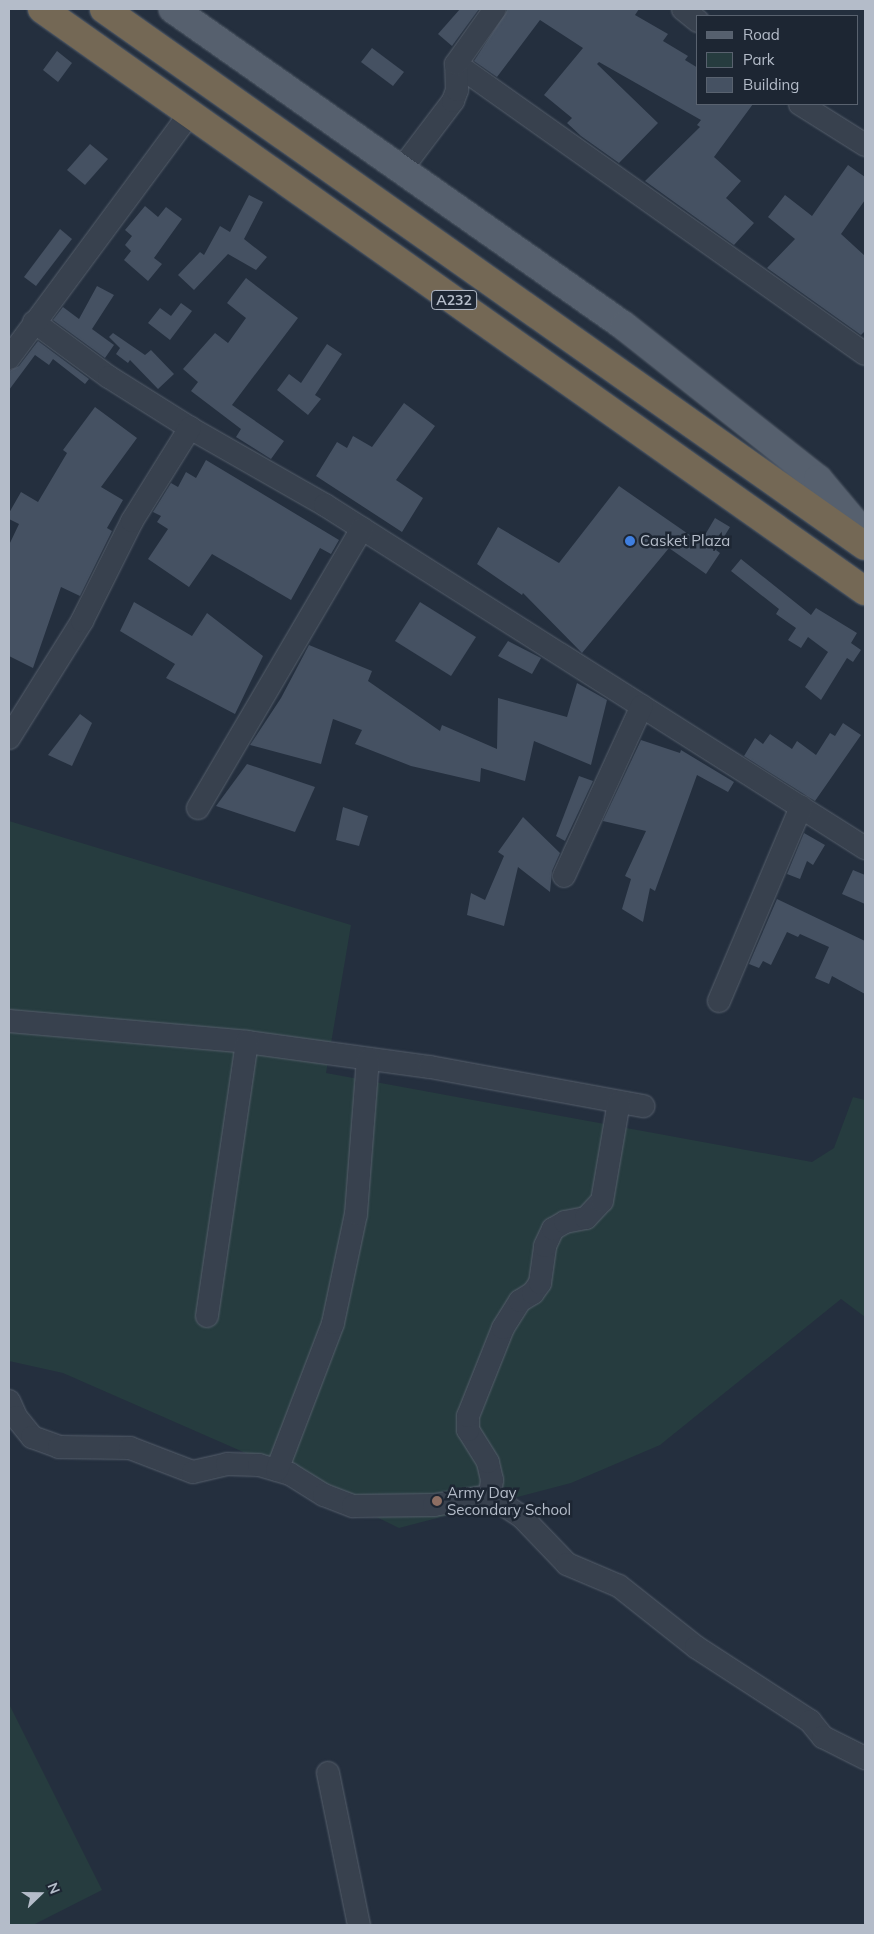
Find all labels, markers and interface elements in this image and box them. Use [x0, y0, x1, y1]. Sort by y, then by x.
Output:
legend [696, 15, 859, 105]
text: Road [743, 25, 780, 44]
text: Park [743, 50, 775, 69]
text: Building [743, 75, 799, 94]
road number: A232 [430, 288, 478, 312]
place label: Casket Plaza [640, 532, 730, 550]
marker: Casket Plaza [624, 535, 636, 547]
place label: Army Day Secondary School [447, 1483, 571, 1518]
marker: Army Day Secondary School [431, 1495, 443, 1507]
north arrow [15, 1869, 65, 1919]
text: N [44, 1880, 64, 1897]

